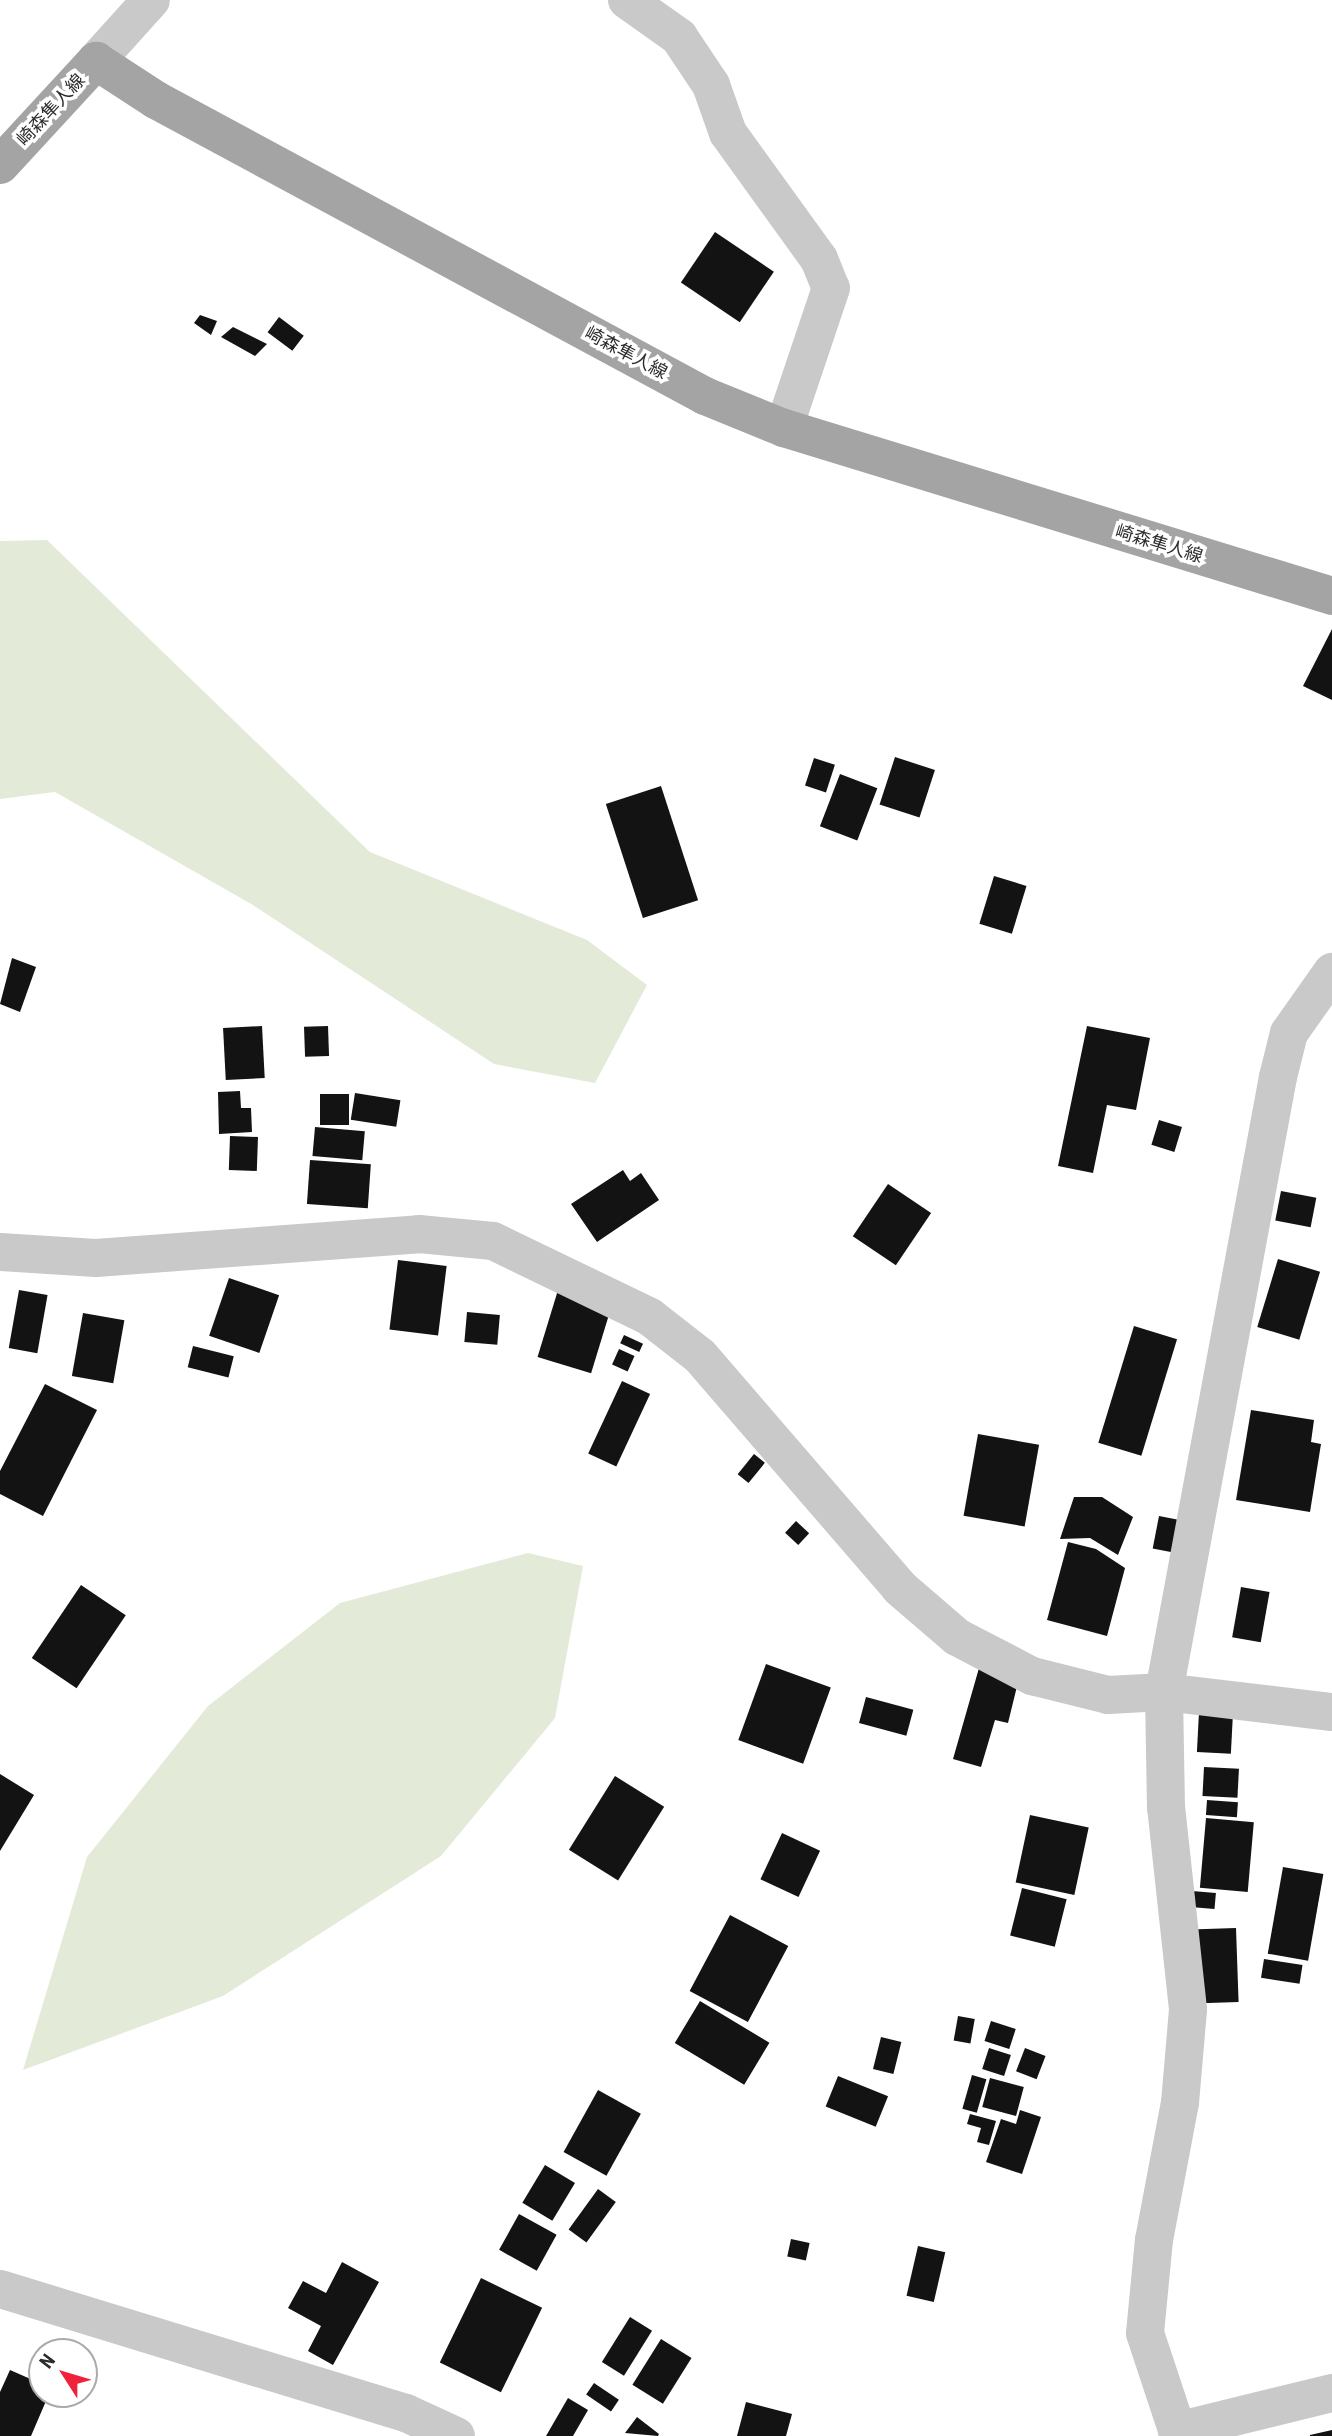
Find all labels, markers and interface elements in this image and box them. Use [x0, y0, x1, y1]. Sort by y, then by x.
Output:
street label: 崎森隼人線 [12, 70, 90, 150]
street label: 崎森隼人線 [581, 322, 671, 384]
street label: 崎森隼人線 [1113, 521, 1205, 567]
north arrow [28, 2338, 98, 2408]
text: N [35, 2350, 60, 2373]

